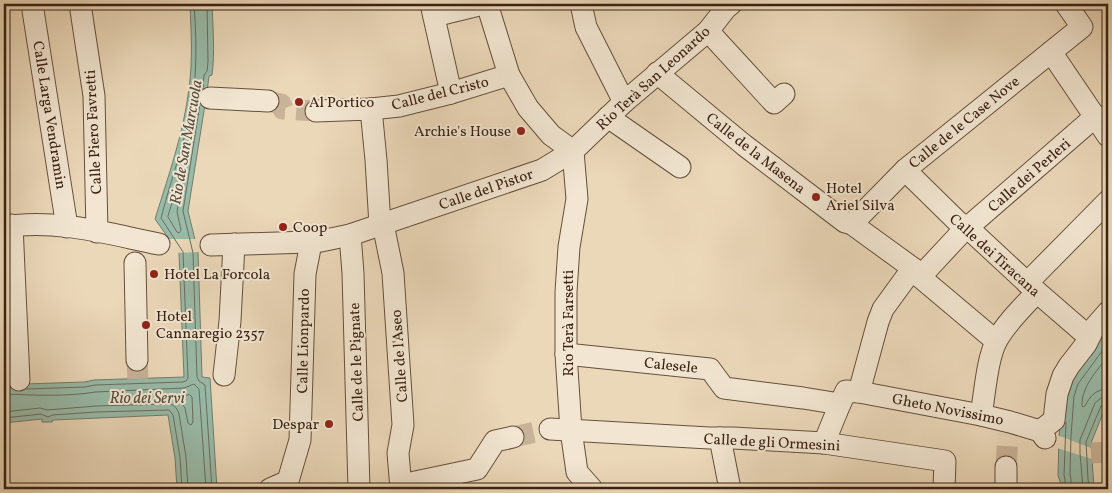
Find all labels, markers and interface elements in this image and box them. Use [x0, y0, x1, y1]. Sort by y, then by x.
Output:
street label: Rio Terà San Leonardo [592, 22, 716, 136]
street label: Calle Larga Vendramin [26, 39, 71, 191]
street label: Calle Piero Favretti [81, 69, 108, 195]
street label: Calle del Cristo [390, 72, 491, 117]
street label: Calle de le Case Nove [905, 72, 1025, 174]
water label: Rio de San Marcuola [165, 78, 209, 207]
place label: Al Portico [309, 93, 374, 114]
marker: Al Portico [293, 96, 305, 108]
street label: Calle de la Masena [701, 109, 809, 200]
place label: Archie's House [414, 122, 511, 143]
marker: Archie's House [515, 125, 527, 137]
street label: Calle dei Perleri [984, 134, 1076, 218]
street label: Calle del Pistor [437, 164, 536, 216]
place label: Hotel Ariel Silva [826, 179, 895, 217]
marker: Hotel Ariel Silva [810, 191, 822, 203]
street label: Calle dei Tiracana [944, 210, 1044, 303]
place label: Coop [293, 218, 327, 239]
marker: Coop [277, 221, 289, 233]
place label: Hotel La Forcola [164, 265, 270, 286]
marker: Hotel La Forcola [148, 268, 160, 280]
street label: Rio Terà Farsetti [559, 270, 580, 376]
street label: Calle Lionpardo [293, 288, 316, 394]
street label: Calle de le Pignate [345, 302, 370, 422]
place label: Hotel Cannaregio 2357 [156, 307, 265, 345]
street label: Calle de l'Aseo [387, 309, 414, 403]
marker: Hotel Cannaregio 2357 [140, 319, 152, 331]
street label: Calesele [643, 353, 699, 380]
water label: Rio dei Servi [109, 388, 186, 410]
street label: Gheto Novissimo [890, 389, 1005, 432]
place label: Despar [272, 415, 319, 436]
marker: Despar [323, 418, 335, 430]
street label: Calle de gli Ormesini [703, 429, 841, 458]

